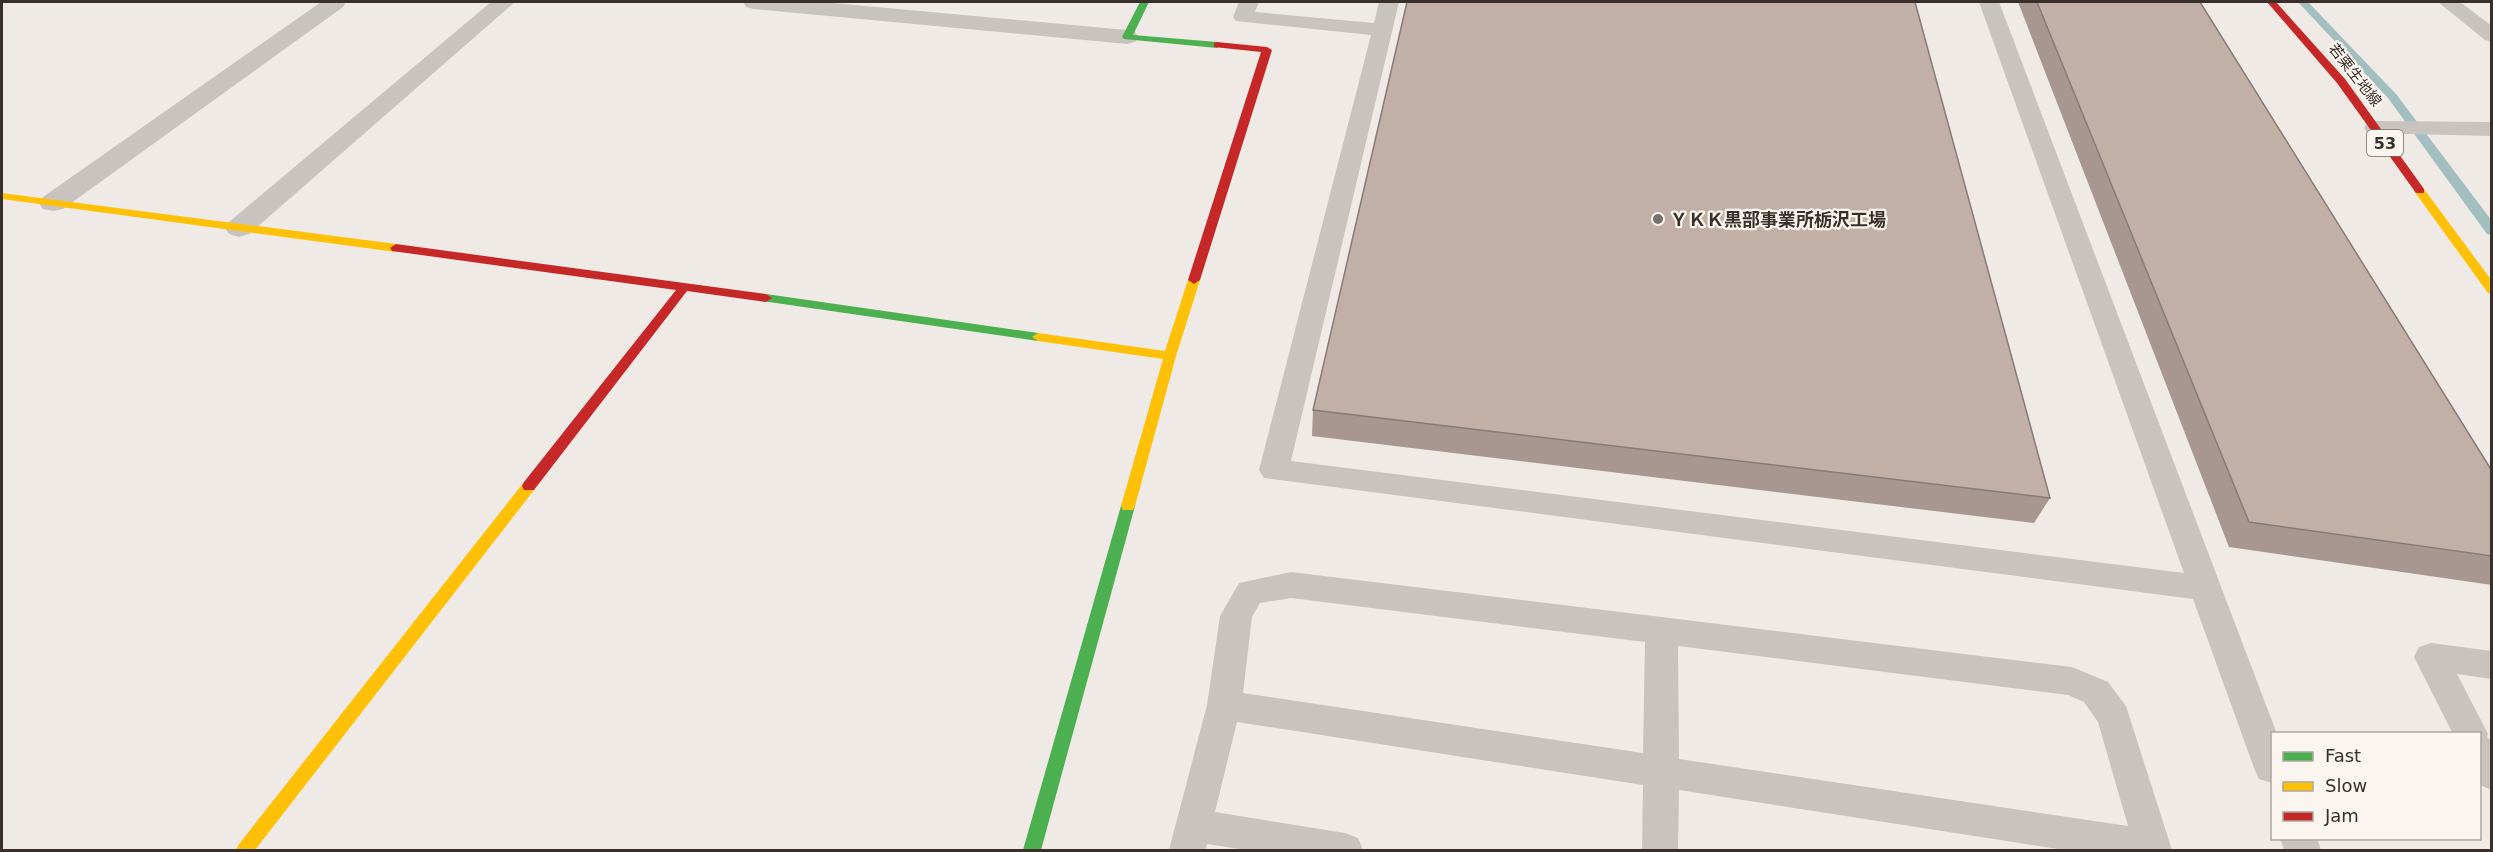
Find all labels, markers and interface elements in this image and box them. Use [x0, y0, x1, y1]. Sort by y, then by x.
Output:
street label: 若栗生地線 [2325, 40, 2385, 110]
road number: 53 [2367, 130, 2403, 156]
place label: ＹＫＫ黒部事業所栃沢工場 [1670, 209, 1886, 230]
marker: ＹＫＫ黒部事業所栃沢工場 [1651, 212, 1665, 226]
legend [2271, 732, 2481, 840]
text: Fast [2325, 745, 2361, 766]
text: Slow [2325, 775, 2367, 796]
text: Jam [2324, 805, 2359, 826]

